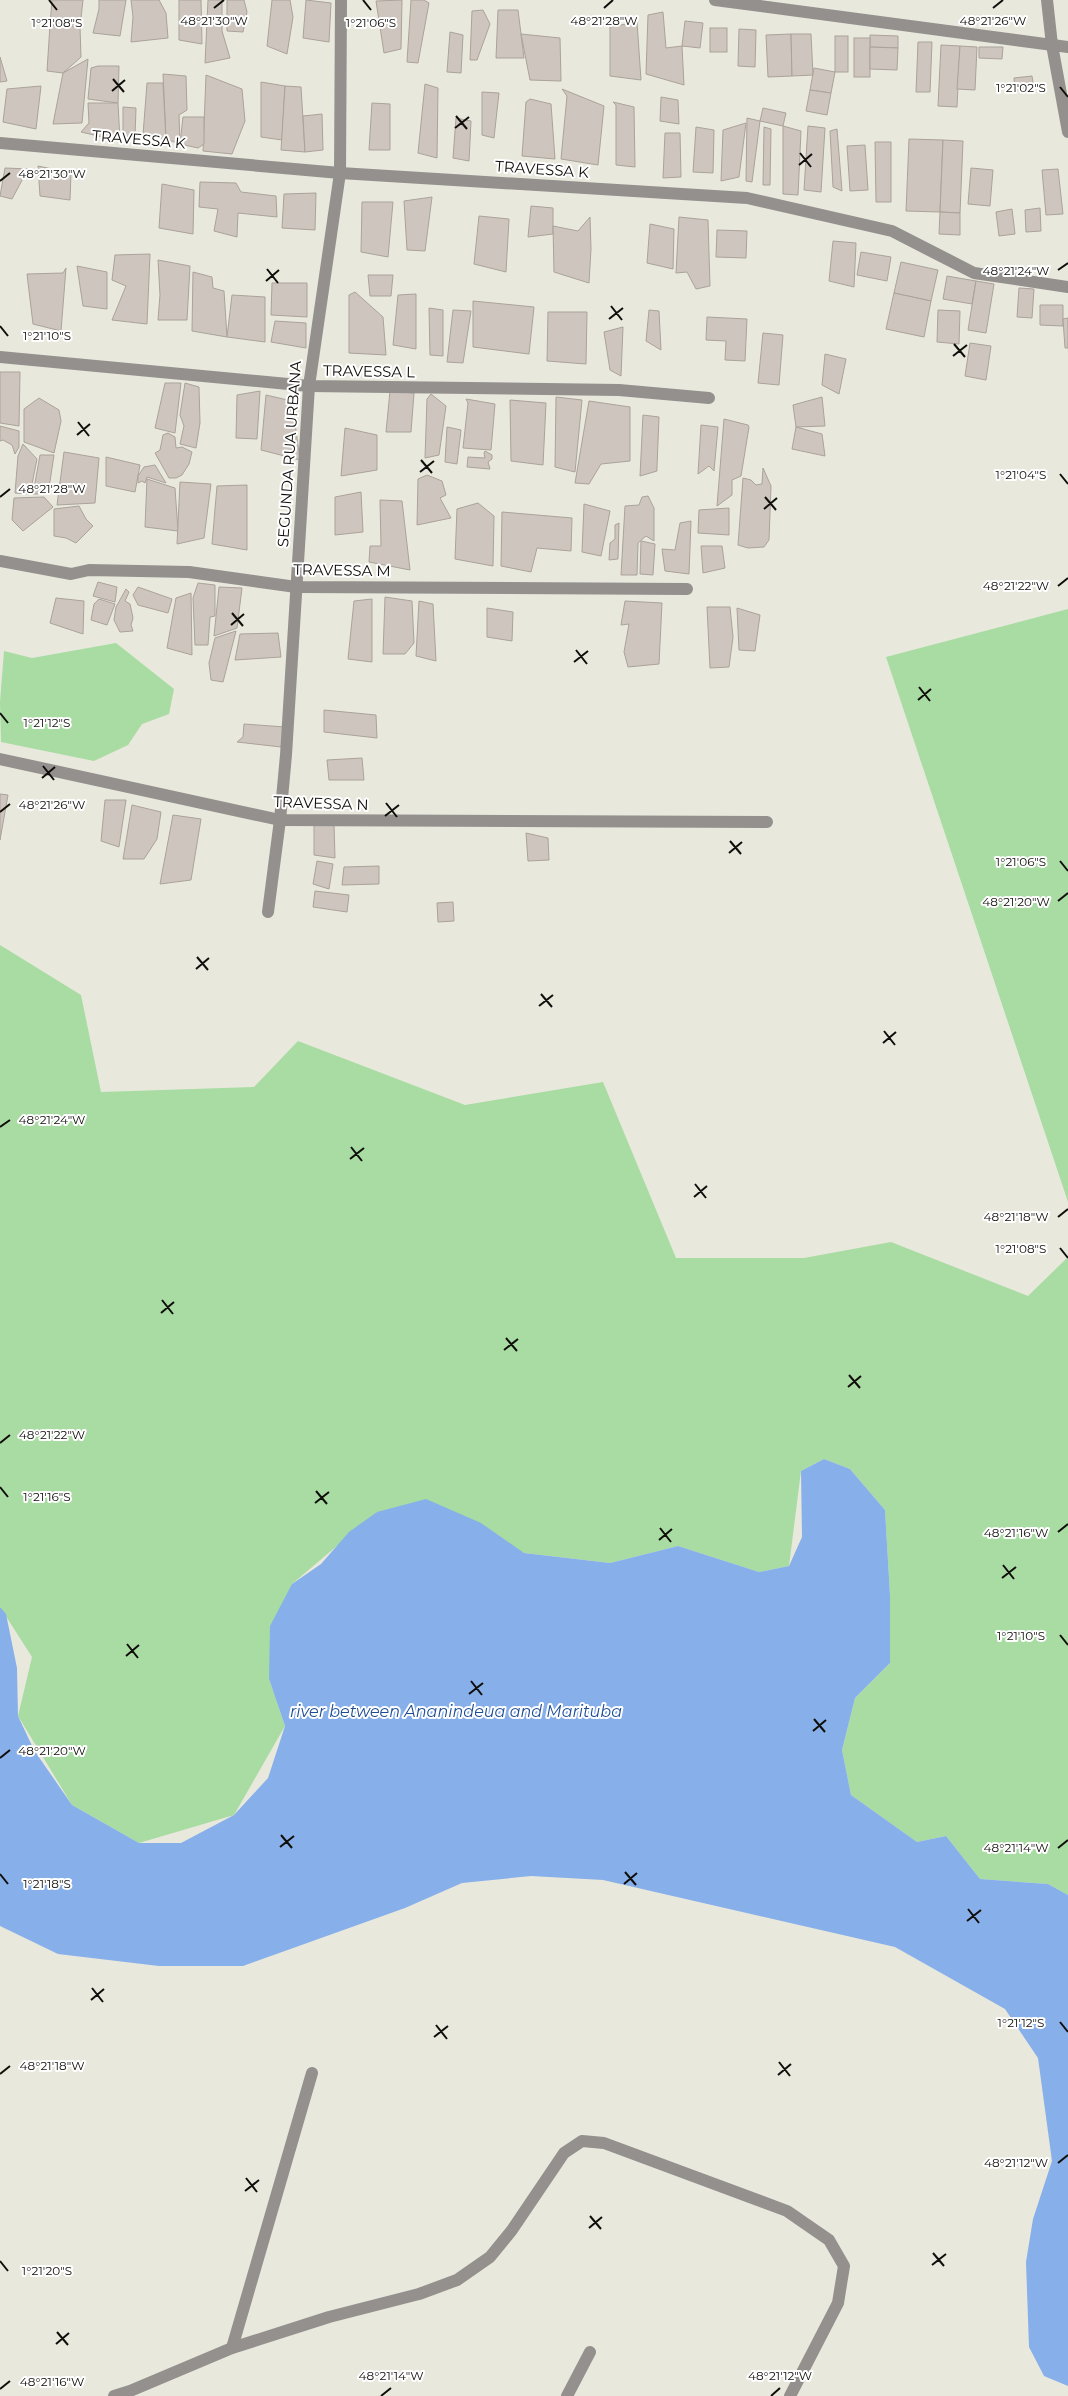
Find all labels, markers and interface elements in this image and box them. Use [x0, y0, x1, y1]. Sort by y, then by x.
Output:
text: 48°21'30"W [180, 13, 248, 28]
text: 48°21'28"W [570, 13, 638, 28]
text: 48°21'26"W [960, 13, 1026, 28]
text: 1°21'08"S [32, 15, 82, 30]
text: 1°21'06"S [346, 15, 396, 30]
text: 1°21'02"S [996, 80, 1046, 95]
street label: TRAVESSA K [91, 125, 187, 153]
street label: TRAVESSA K [495, 156, 590, 182]
text: 48°21'30"W [18, 166, 86, 181]
text: 48°21'24"W [983, 263, 1049, 278]
text: 1°21'10"S [23, 328, 71, 343]
street label: SEGUNDA RUA URBANA [273, 360, 305, 548]
street label: TRAVESSA L [323, 361, 415, 381]
text: 1°21'04"S [996, 467, 1046, 482]
text: 48°21'28"W [18, 481, 86, 496]
street label: TRAVESSA M [293, 560, 391, 580]
text: 48°21'22"W [983, 578, 1049, 593]
text: 1°21'12"S [24, 715, 70, 730]
street label: TRAVESSA N [273, 792, 369, 814]
text: 48°21'26"W [19, 797, 85, 812]
text: 1°21'06"S [996, 854, 1046, 869]
text: 48°21'20"W [982, 894, 1050, 909]
text: 48°21'24"W [19, 1112, 85, 1127]
text: 48°21'18"W [983, 1209, 1049, 1224]
text: 1°21'08"S [996, 1241, 1046, 1256]
text: 48°21'22"W [19, 1427, 85, 1442]
text: 1°21'16"S [23, 1489, 71, 1504]
text: 48°21'16"W [984, 1525, 1048, 1540]
text: 1°21'10"S [997, 1628, 1045, 1643]
water label: river between Ananindeua and Marituba [290, 1702, 622, 1721]
text: 48°21'20"W [18, 1743, 86, 1758]
text: 48°21'14"W [984, 1840, 1048, 1855]
text: 1°21'18"S [23, 1876, 71, 1891]
text: 1°21'12"S [998, 2015, 1044, 2030]
text: 48°21'18"W [19, 2058, 85, 2073]
text: 48°21'12"W [984, 2155, 1048, 2170]
text: 1°21'20"S [22, 2263, 72, 2278]
text: 48°21'14"W [359, 2368, 423, 2383]
text: 48°21'12"W [748, 2368, 812, 2383]
text: 48°21'16"W [20, 2374, 84, 2389]

